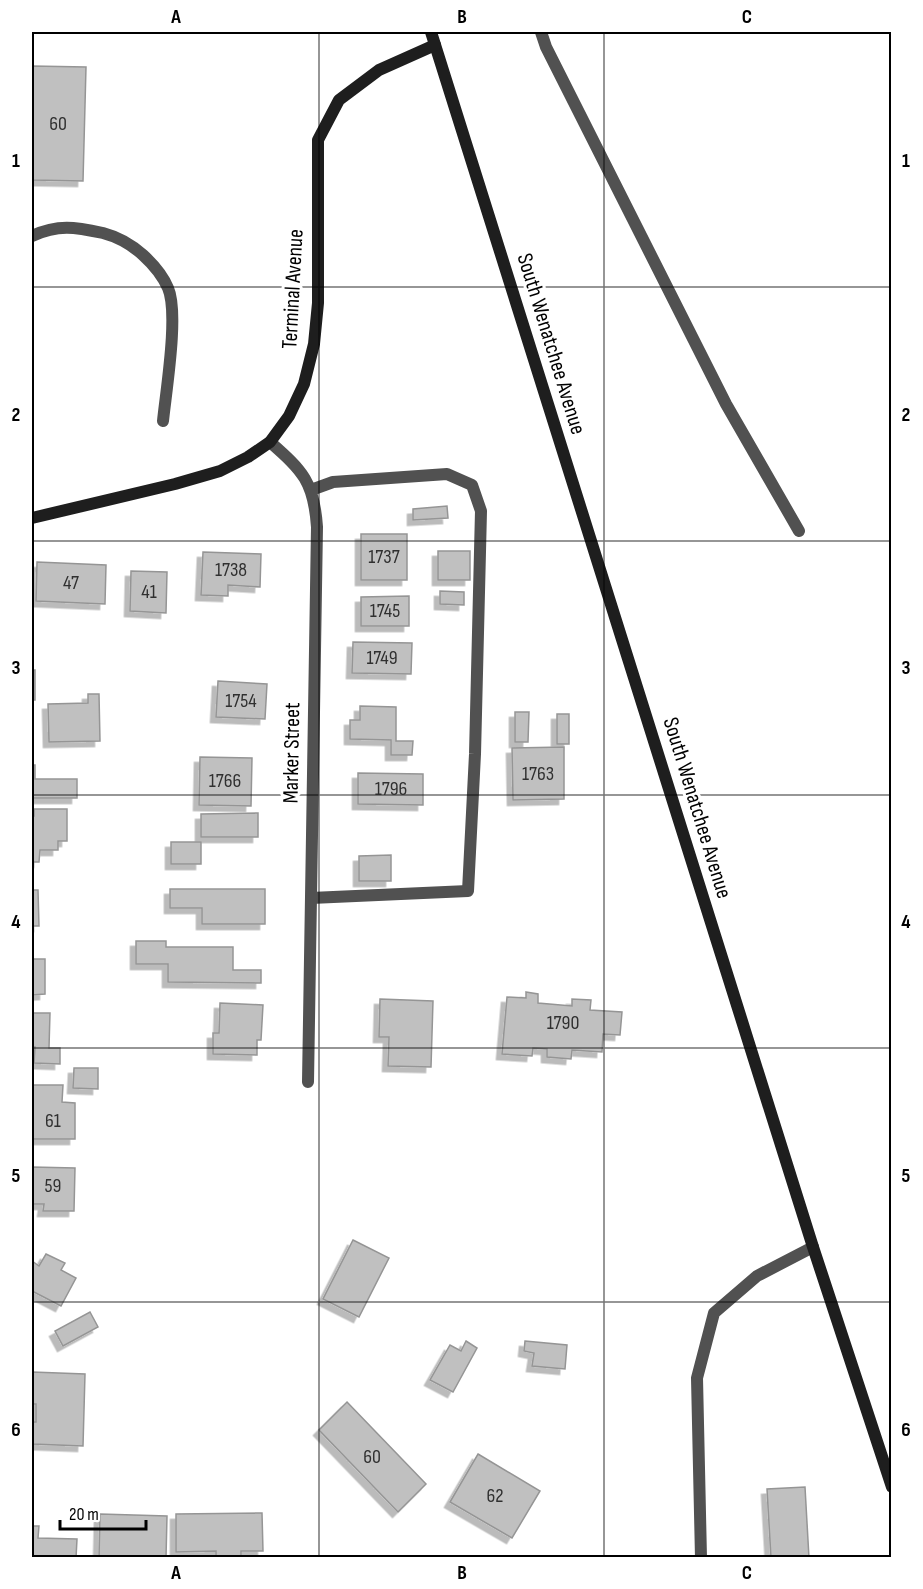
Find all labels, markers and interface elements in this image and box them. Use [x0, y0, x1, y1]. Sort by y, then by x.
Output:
text: A [170, 5, 181, 29]
text: B [457, 5, 467, 29]
text: C [742, 5, 752, 29]
house number: 60 [49, 112, 67, 136]
text: 1 [12, 149, 20, 173]
text: 1 [902, 149, 910, 173]
street label: Terminal Avenue [276, 228, 310, 350]
street label: South Wenatchee Avenue [511, 250, 591, 438]
text: 2 [12, 403, 20, 427]
text: 2 [902, 403, 910, 427]
house number: 1737 [368, 545, 400, 569]
house number: 1738 [215, 558, 247, 582]
house number: 47 [63, 571, 79, 595]
house number: 41 [141, 580, 157, 604]
house number: 1745 [370, 599, 400, 623]
house number: 1749 [366, 646, 398, 670]
text: 3 [12, 656, 21, 680]
text: 3 [902, 656, 911, 680]
house number: 1754 [225, 689, 257, 713]
street label: Marker Street [278, 702, 306, 804]
street label: South Wenatchee Avenue [657, 714, 737, 902]
house number: 1763 [522, 762, 554, 786]
house number: 1766 [209, 769, 241, 793]
house number: 1796 [375, 777, 407, 801]
text: 4 [11, 910, 21, 934]
text: 4 [901, 910, 911, 934]
house number: 1790 [547, 1011, 579, 1035]
house number: 61 [45, 1109, 61, 1133]
text: 5 [12, 1164, 21, 1188]
text: 5 [902, 1164, 911, 1188]
house number: 59 [45, 1174, 61, 1198]
text: 6 [11, 1418, 21, 1442]
text: 6 [901, 1418, 911, 1442]
house number: 60 [363, 1445, 381, 1469]
house number: 62 [486, 1484, 504, 1508]
scale bar [60, 1493, 146, 1531]
text: 20 m [69, 1504, 99, 1525]
text: A [170, 1561, 181, 1585]
text: B [457, 1561, 467, 1585]
text: C [742, 1561, 752, 1585]

